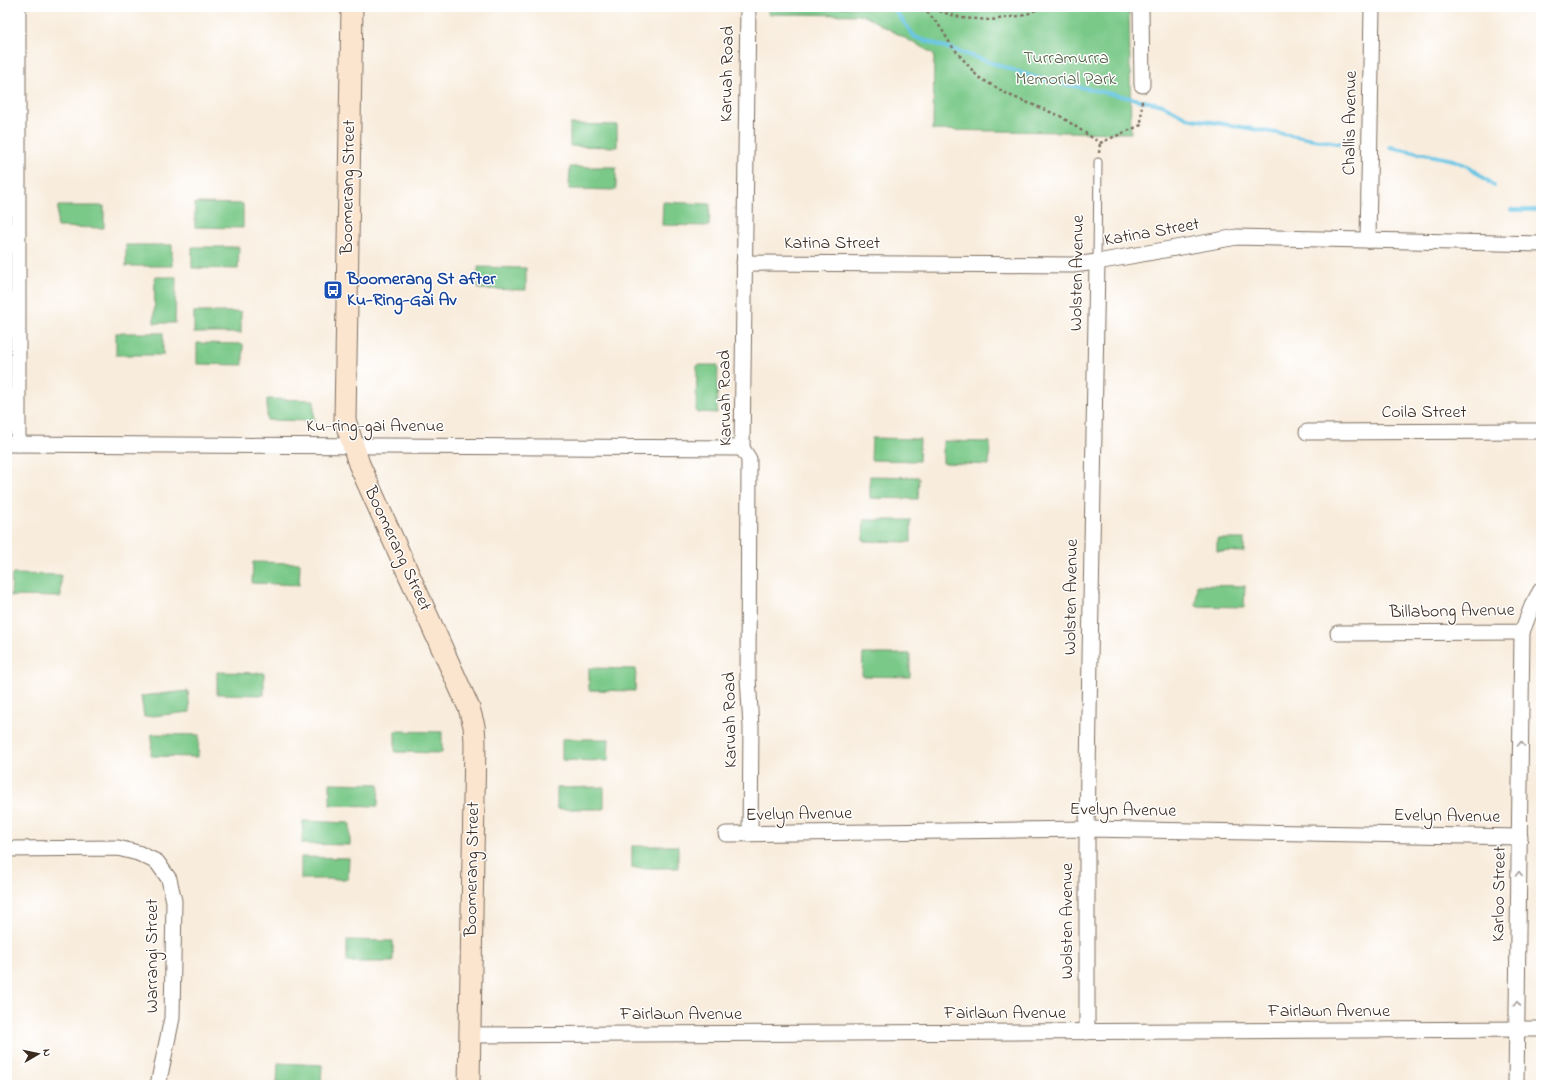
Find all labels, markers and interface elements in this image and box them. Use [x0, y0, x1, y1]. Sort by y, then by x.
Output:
street label: Karuah Road [714, 26, 742, 122]
park label: Turramurra Memorial Park [1016, 46, 1117, 93]
street label: Challis Avenue [1337, 69, 1365, 176]
street label: Boomerang Street [335, 119, 364, 256]
street label: Katina Street [1102, 212, 1202, 254]
street label: Wolsten Avenue [1064, 214, 1092, 331]
street label: Katina Street [784, 231, 880, 257]
place label: Boomerang St after Ku-Ring-Gai Av [346, 267, 496, 315]
bus stop icon: Boomerang St after Ku-Ring-Gai Av [322, 279, 344, 301]
street label: Karuah Road [712, 350, 740, 446]
street label: Coila Street [1381, 400, 1467, 426]
street label: Ku-ring-gai Avenue [306, 414, 445, 441]
street label: Boomerang Street [355, 481, 437, 616]
street label: Wolsten Avenue [1058, 538, 1086, 655]
street label: Billabong Avenue [1388, 598, 1516, 627]
street label: Karuah Road [717, 672, 745, 768]
one-way arrow [1517, 741, 1525, 747]
street label: Evelyn Avenue [1069, 797, 1177, 825]
street label: Boomerang Street [459, 801, 488, 938]
street label: Evelyn Avenue [745, 801, 853, 829]
street label: Evelyn Avenue [1393, 803, 1501, 831]
street label: Karloo Street [1486, 846, 1514, 942]
street label: Wolsten Avenue [1055, 862, 1081, 979]
one-way arrow [1515, 871, 1523, 877]
street label: Warrangi Street [140, 899, 167, 1013]
street label: Fairlawn Avenue [1267, 999, 1391, 1025]
street label: Fairlawn Avenue [943, 1001, 1067, 1027]
one-way arrow [1513, 1001, 1521, 1007]
street label: Fairlawn Avenue [619, 1002, 743, 1028]
north arrow [18, 1034, 58, 1074]
text: N [38, 1048, 55, 1058]

